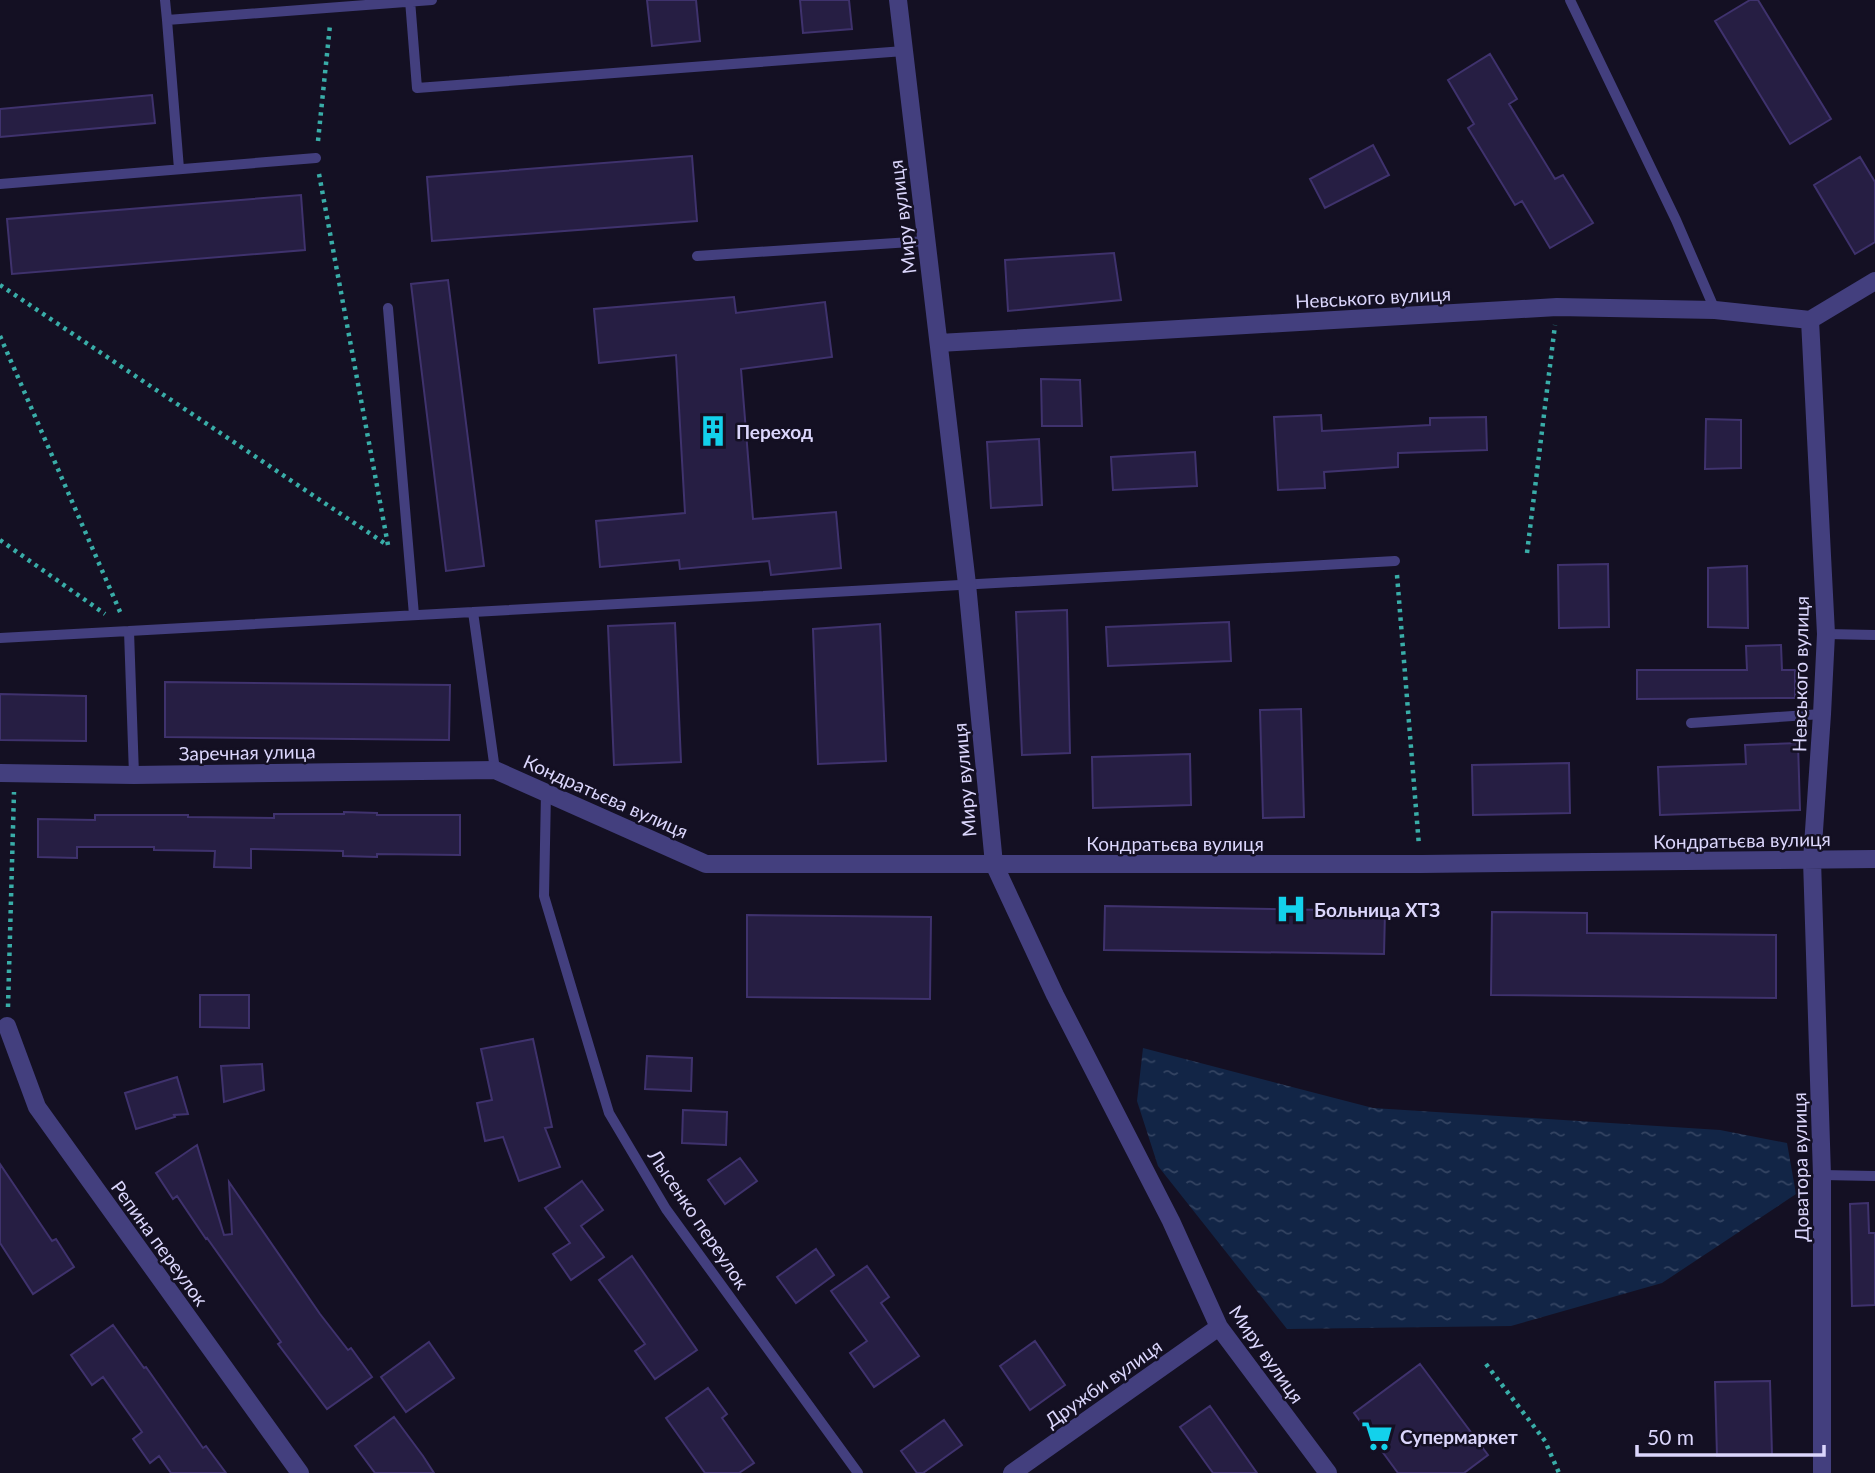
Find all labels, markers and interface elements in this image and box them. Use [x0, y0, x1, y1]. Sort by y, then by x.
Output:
street label: Миру вулиця [884, 159, 920, 275]
street label: Невського вулиця [1294, 281, 1452, 313]
building icon: Переход [696, 414, 730, 448]
place label: Переход [736, 420, 813, 443]
street label: Невського вулиця [1787, 596, 1813, 752]
street label: Миру вулиця [948, 722, 980, 838]
street label: Заречная улица [178, 739, 316, 765]
street label: Кондратьєва вулиця [520, 749, 692, 843]
street label: Кондратьєва вулиця [1653, 827, 1831, 853]
street label: Кондратьєва вулиця [1086, 832, 1264, 855]
hospital icon: Больница ХТЗ [1274, 892, 1308, 926]
place label: Больница ХТЗ [1314, 898, 1440, 921]
street label: Доватора вулиця [1787, 1092, 1813, 1242]
street label: Лысенко переулок [643, 1144, 754, 1293]
street label: Репина переулок [107, 1176, 213, 1310]
street label: Миру вулиця [1225, 1301, 1309, 1407]
street label: Дружби вулиця [1040, 1334, 1166, 1432]
scale bar [1637, 1414, 1824, 1458]
supermarket icon: Супермаркет [1360, 1419, 1394, 1453]
text: 50 m [1647, 1424, 1694, 1449]
place label: Супермаркет [1400, 1425, 1518, 1448]

